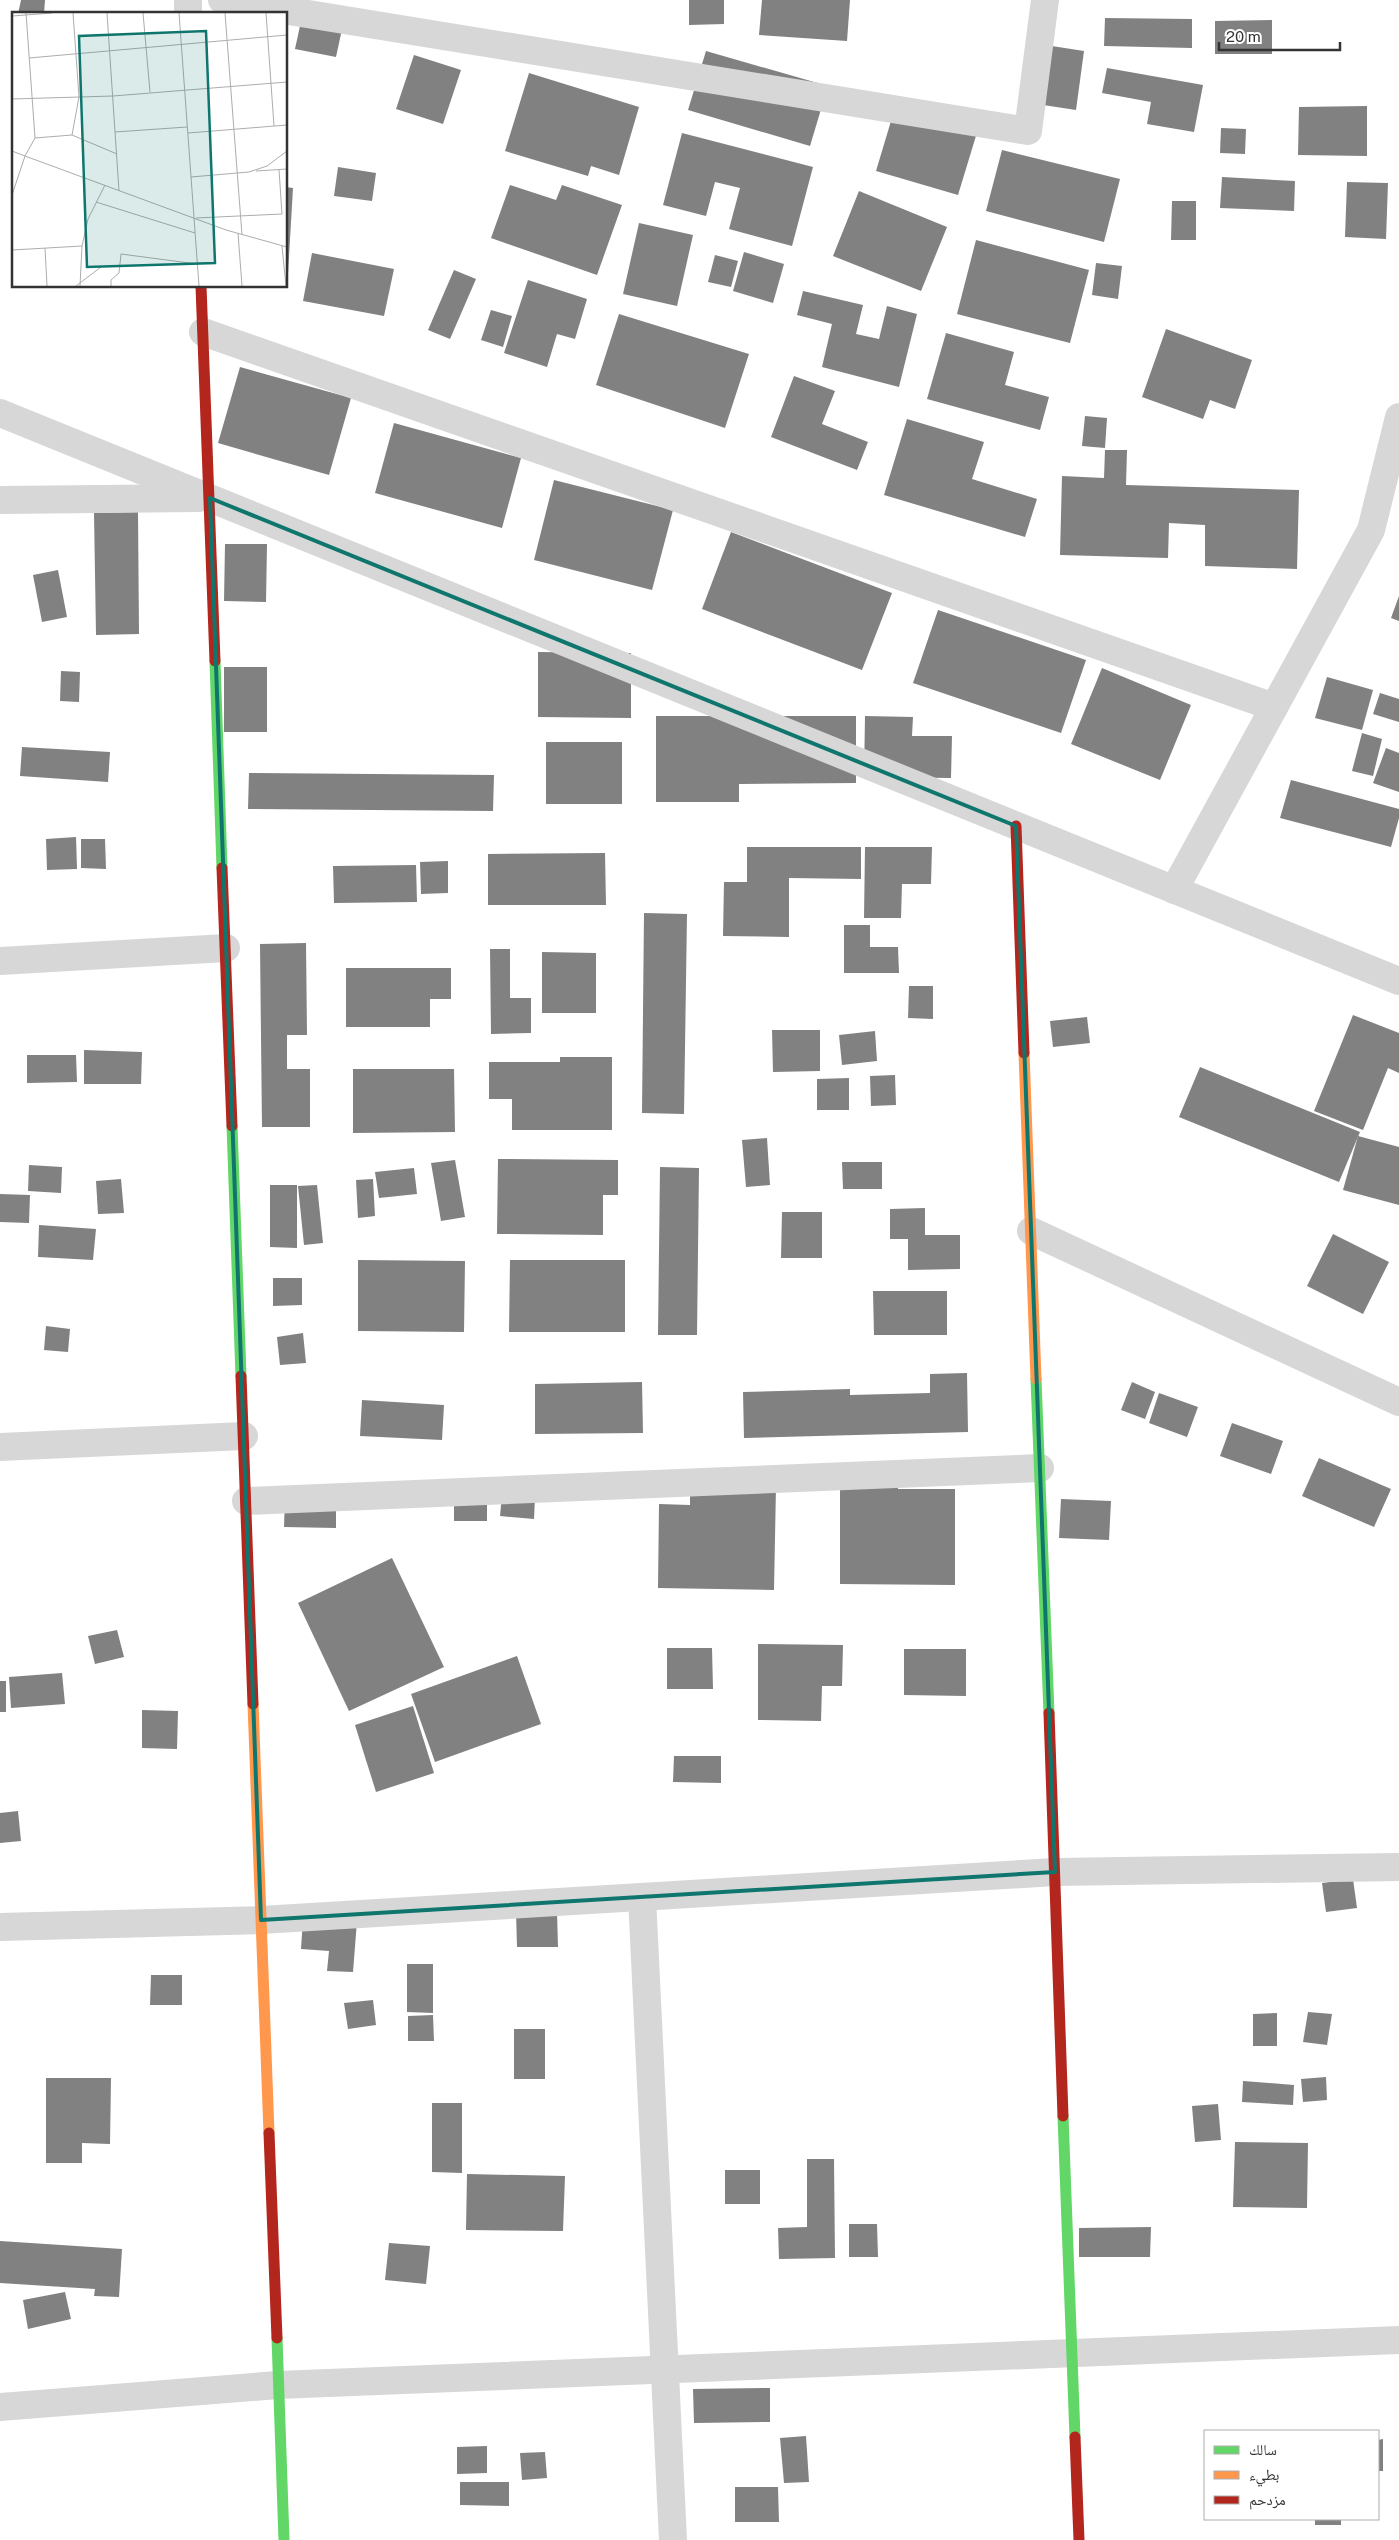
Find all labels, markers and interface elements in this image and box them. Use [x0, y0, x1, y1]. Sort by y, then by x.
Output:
inset map [12, 12, 288, 288]
scale bar [1219, 20, 1340, 52]
text: 20 m [1226, 28, 1261, 45]
legend [1204, 2430, 1379, 2520]
text: سالك [1249, 2441, 1277, 2458]
text: بطيء [1249, 2466, 1279, 2487]
text: مزدحم [1249, 2491, 1286, 2510]

